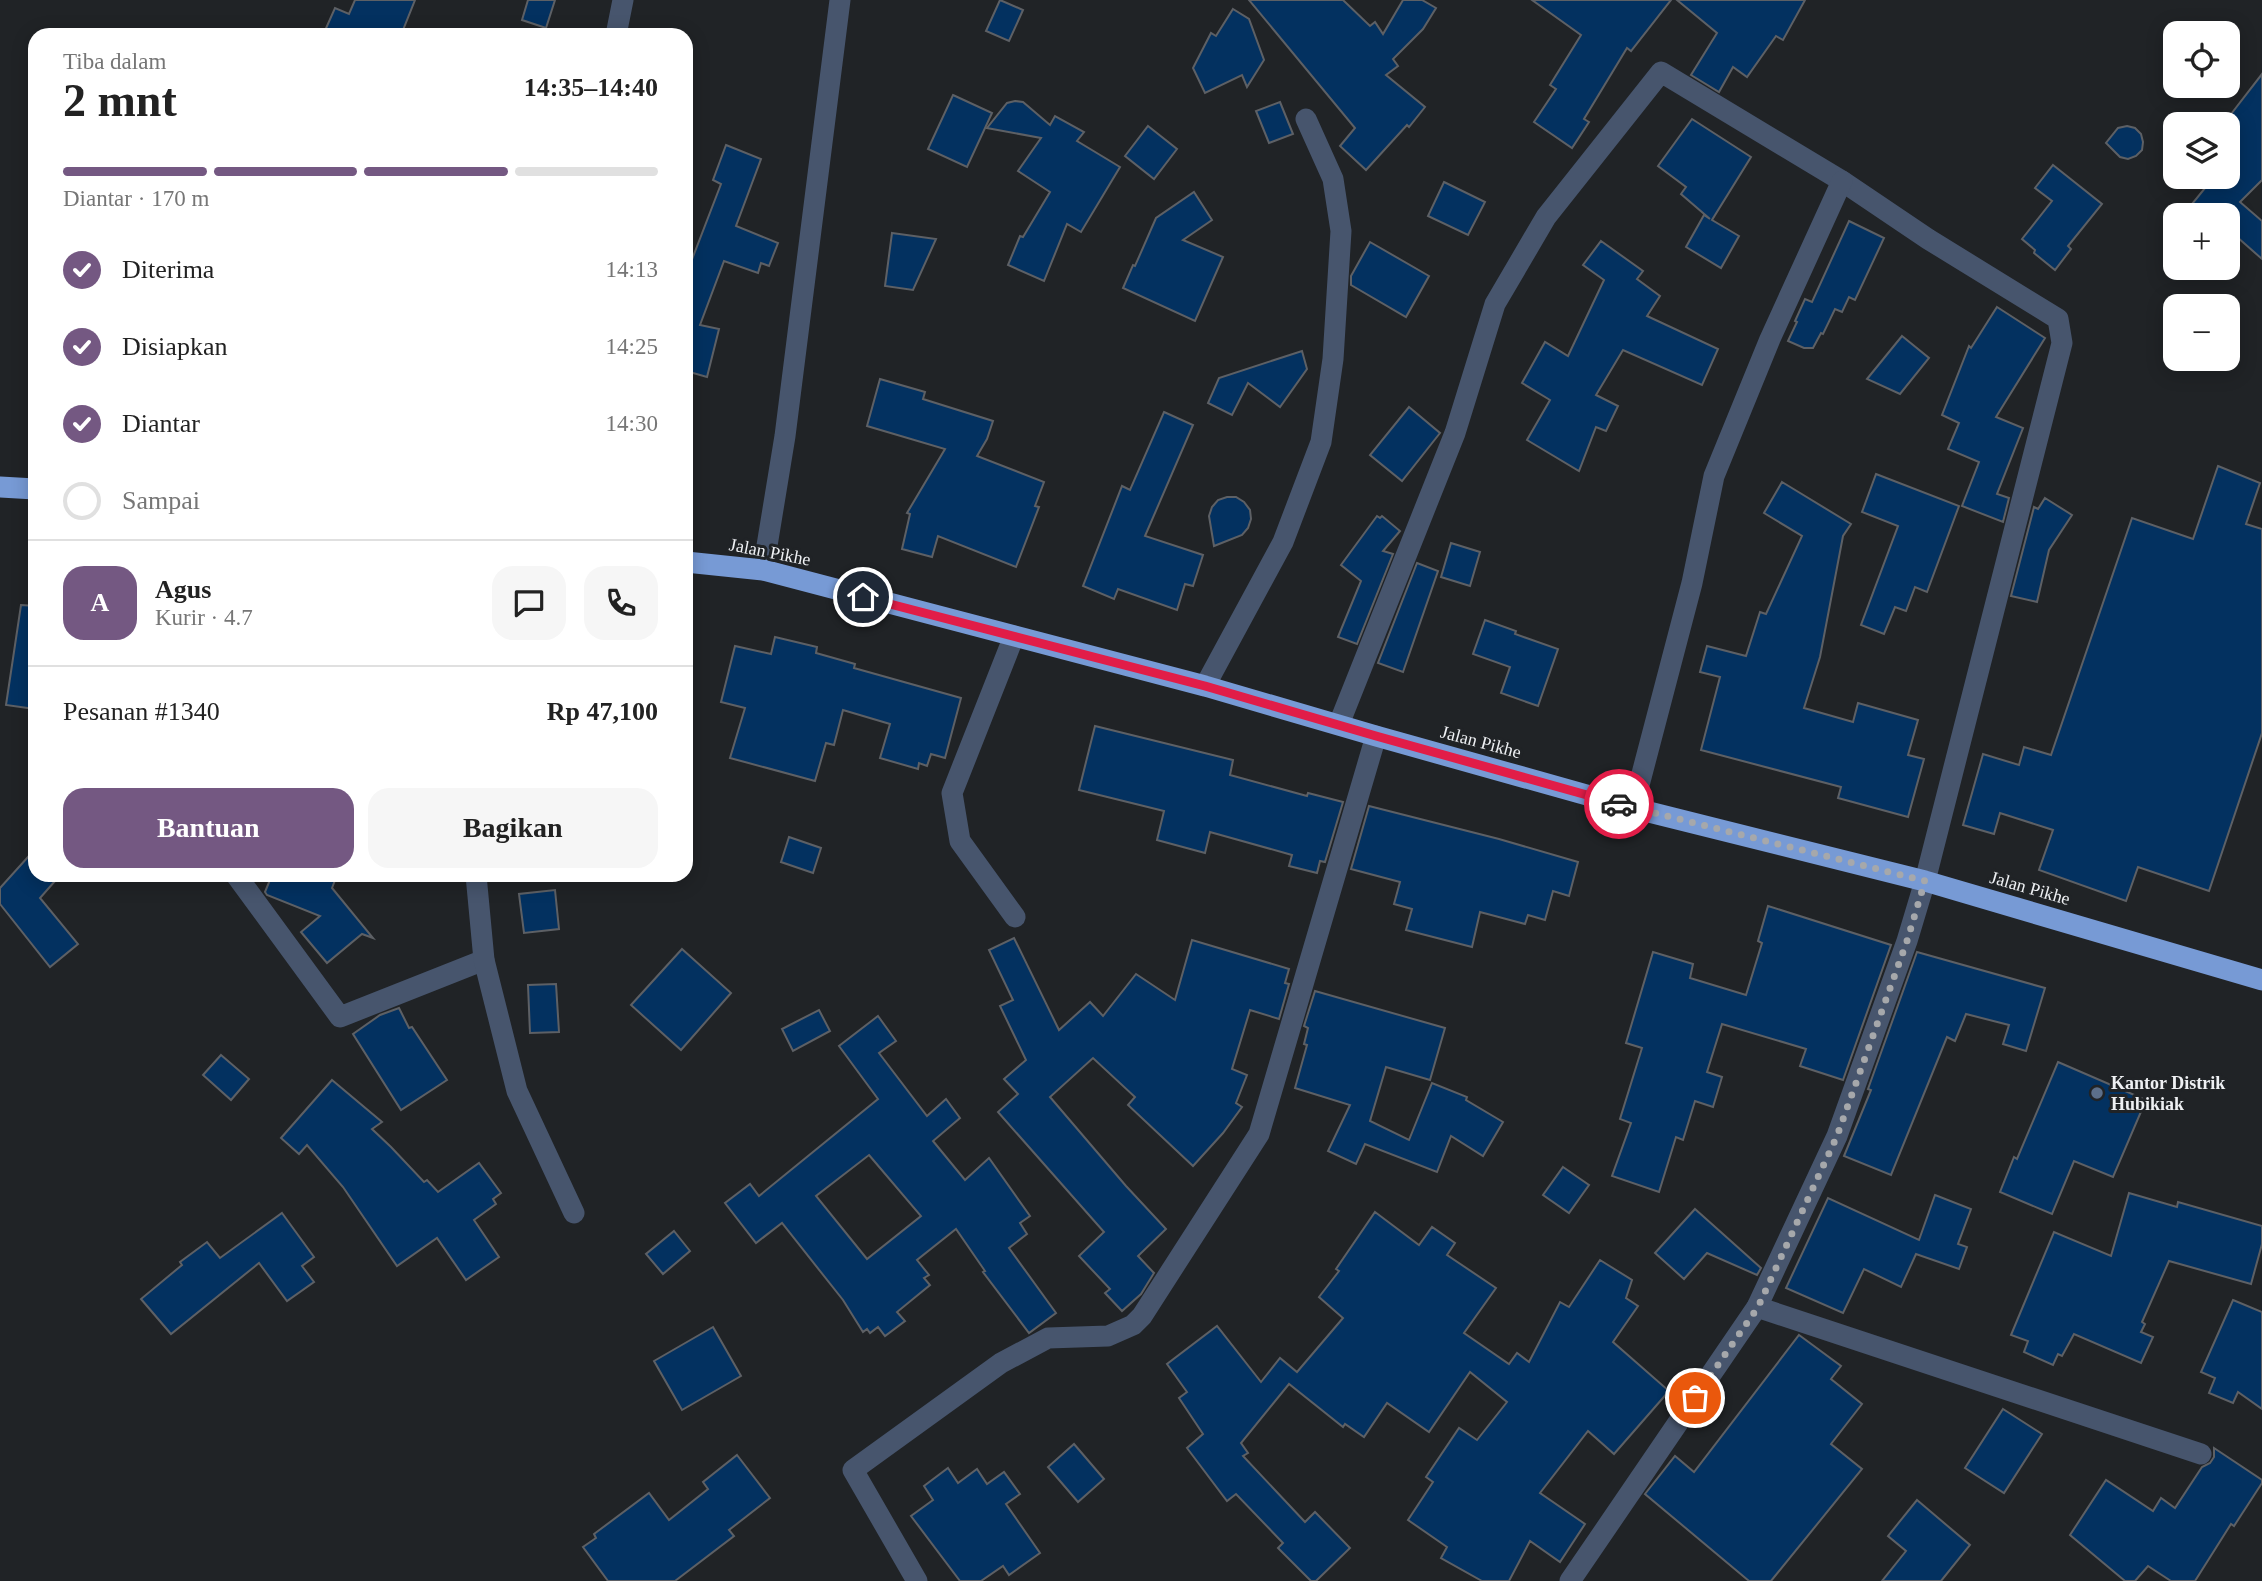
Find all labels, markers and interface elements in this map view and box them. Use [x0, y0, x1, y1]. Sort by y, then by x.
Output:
map controls [2163, 21, 2240, 371]
button: locate [2163, 21, 2240, 98]
text: Tiba dalam [63, 49, 166, 74]
text: 14:35–14:40 [524, 73, 658, 102]
text: 2 mnt [63, 75, 177, 126]
button: layers [2163, 112, 2240, 189]
text: Diantar · 170 m [63, 186, 209, 211]
button: + [2163, 203, 2240, 280]
icon: check [63, 251, 101, 289]
text: Diterima [122, 255, 214, 284]
text: 14:13 [606, 257, 658, 282]
button: − [2163, 294, 2240, 371]
icon: check [63, 328, 101, 366]
text: Disiapkan [122, 332, 227, 361]
text: 14:25 [606, 334, 658, 359]
icon: check [63, 405, 101, 443]
text: Diantar [122, 409, 200, 438]
text: 14:30 [606, 411, 658, 436]
text: Sampai [122, 486, 200, 515]
street label: Jalan Pikhe [728, 534, 812, 570]
button: chat [492, 566, 566, 640]
button: phone [584, 566, 658, 640]
pin [833, 567, 893, 627]
text: Agus [155, 575, 211, 604]
icon: home [844, 578, 882, 616]
text: A [91, 588, 109, 617]
text: Kurir · 4.7 [155, 605, 253, 630]
text: Pesanan #1340 [63, 697, 220, 726]
text: Rp 47,100 [547, 697, 658, 726]
street label: Jalan Pikhe [1439, 722, 1523, 762]
courier [1584, 769, 1654, 839]
icon: car [1600, 785, 1638, 823]
button: Bantuan [63, 788, 354, 868]
button: Bagikan [368, 788, 658, 868]
street label: Jalan Pikhe [1988, 867, 2072, 909]
place label: Kantor Distrik Hubikiak [2111, 1073, 2225, 1114]
marker: Kantor Distrik Hubikiak [2089, 1085, 2105, 1101]
pin [1665, 1368, 1725, 1428]
icon: bag [1676, 1379, 1714, 1417]

